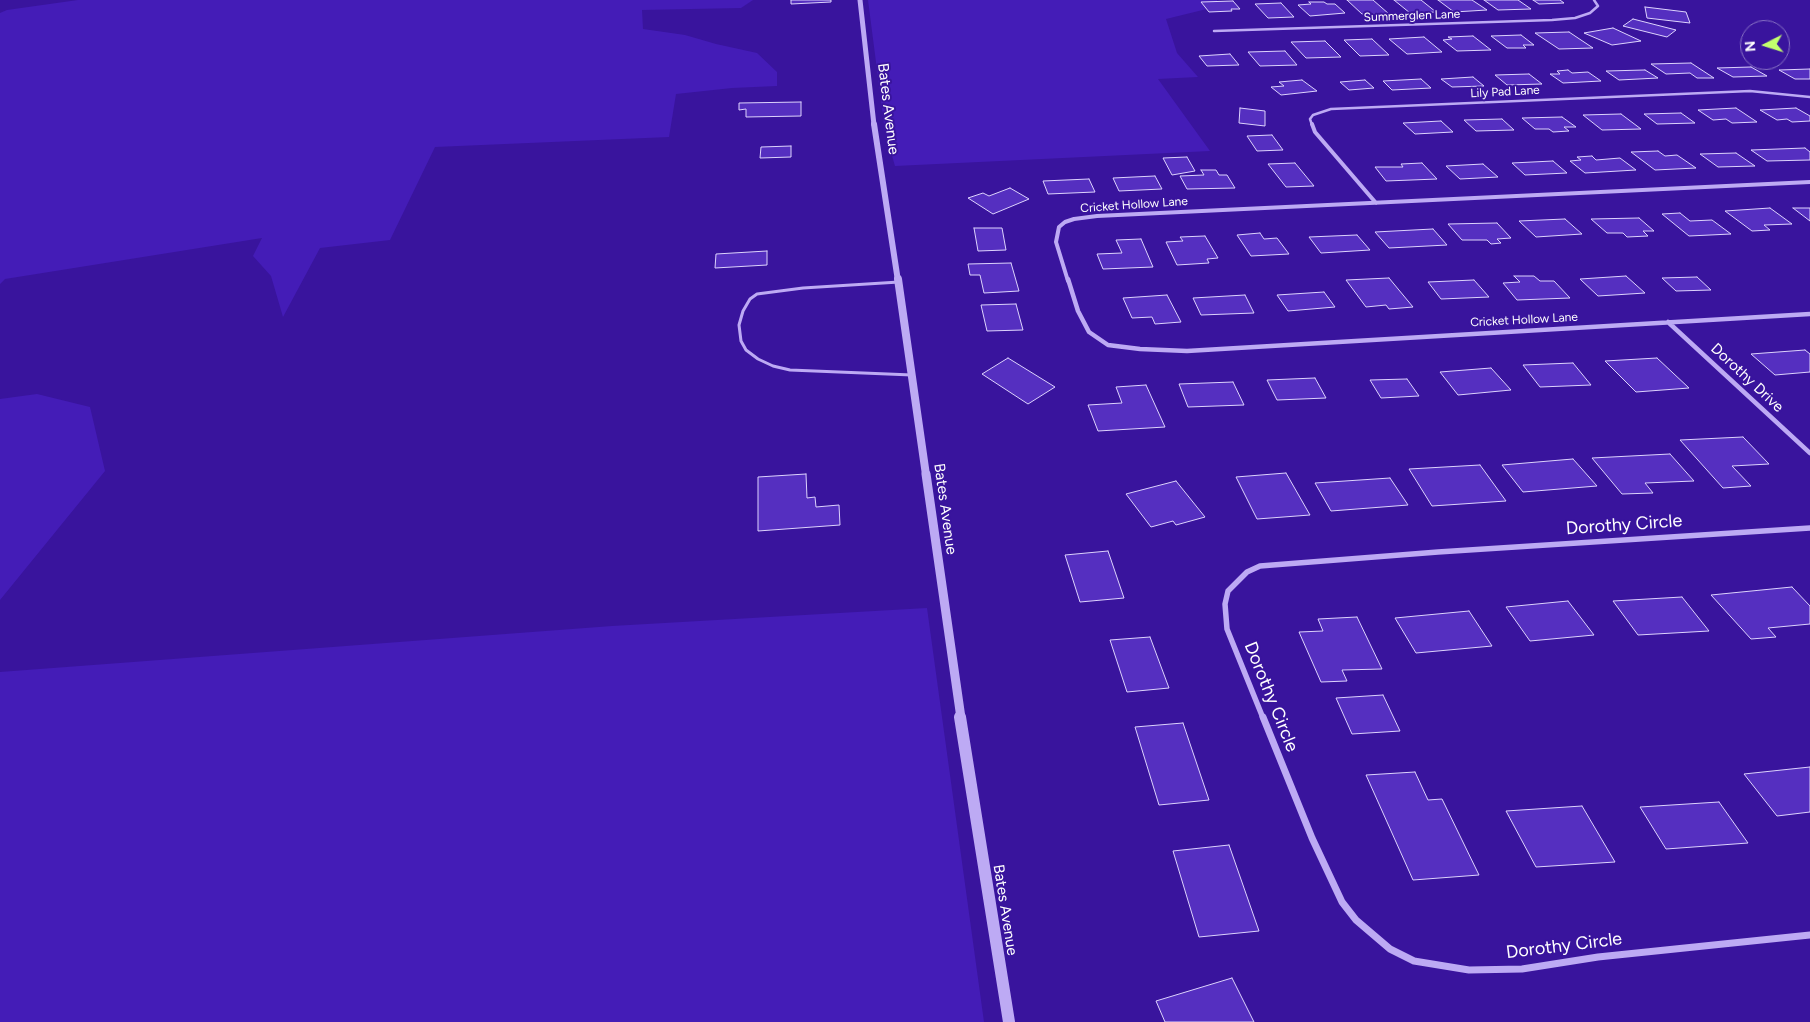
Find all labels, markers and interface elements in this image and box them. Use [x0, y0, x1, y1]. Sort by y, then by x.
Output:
street label: Summerglen Lane [1363, 7, 1461, 25]
north arrow [1740, 20, 1790, 70]
text: N [1742, 40, 1759, 52]
street label: Bates Avenue [873, 62, 903, 156]
street label: Lily Pad Lane [1470, 83, 1540, 101]
street label: Cricket Hollow Lane [1080, 194, 1188, 216]
street label: Cricket Hollow Lane [1470, 310, 1578, 330]
street label: Dorothy Drive [1707, 340, 1787, 416]
street label: Bates Avenue [930, 462, 960, 556]
street label: Dorothy Circle [1565, 510, 1683, 540]
street label: Dorothy Circle [1239, 639, 1303, 755]
street label: Bates Avenue [989, 863, 1021, 957]
street label: Dorothy Circle [1505, 928, 1623, 964]

